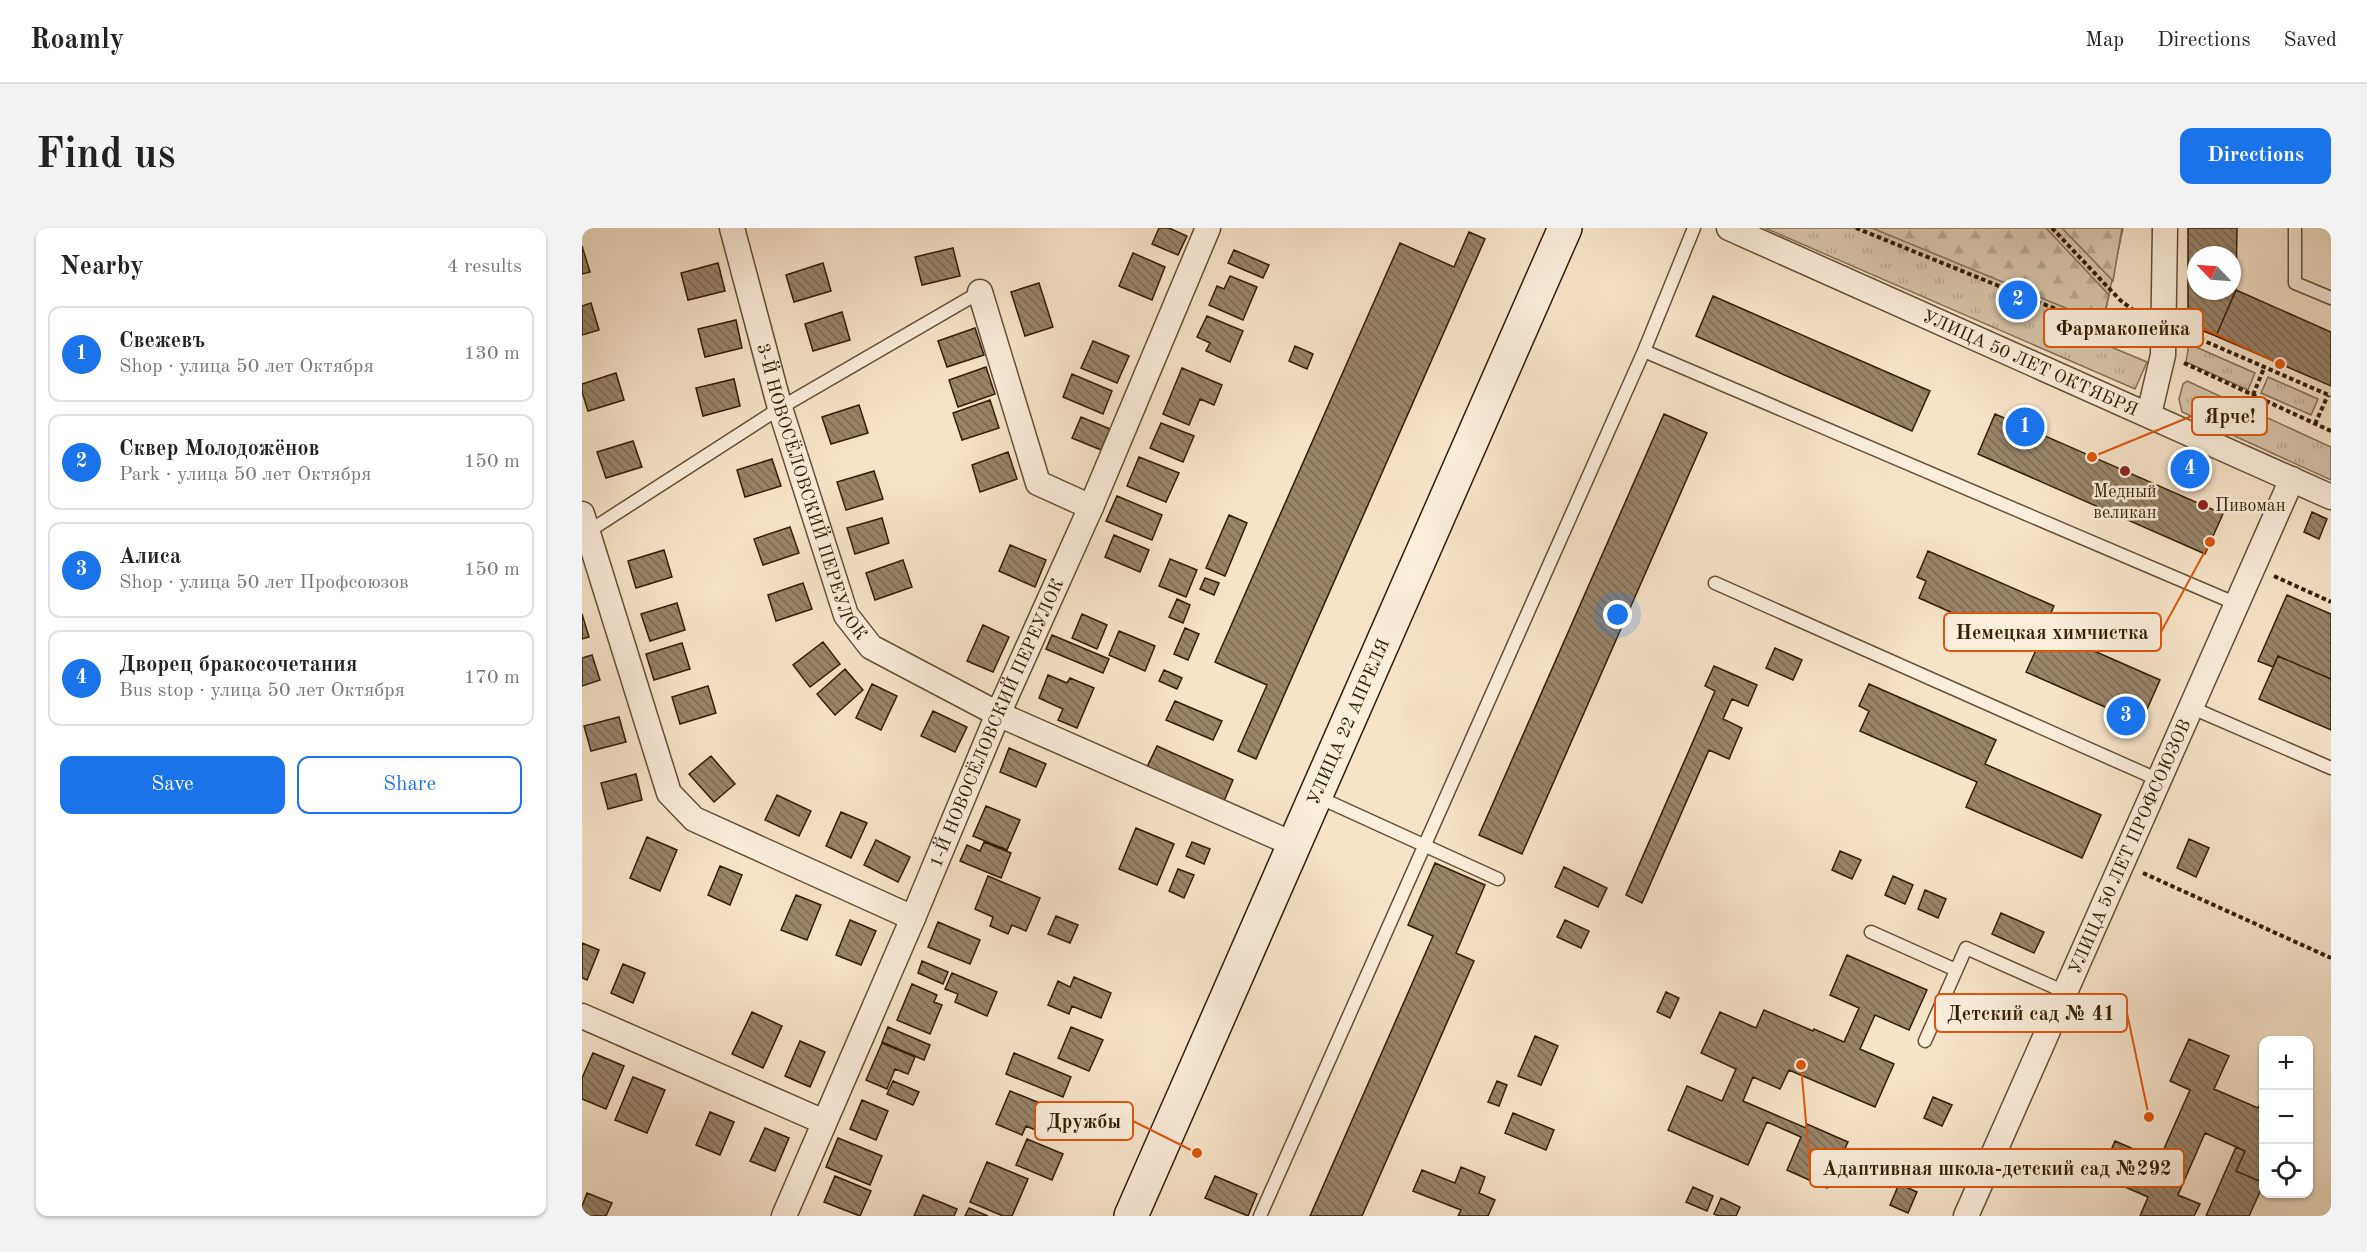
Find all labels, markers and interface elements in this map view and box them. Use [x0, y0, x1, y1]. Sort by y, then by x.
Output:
text: Roamly [30, 27, 124, 55]
text: Map [2085, 30, 2124, 51]
text: Directions [2157, 30, 2251, 51]
text: Saved [2284, 30, 2337, 51]
button: Directions [2180, 128, 2331, 184]
text: Find us [36, 135, 175, 177]
north arrow [2187, 246, 2241, 300]
text: Nearby [60, 254, 144, 280]
text: 4 results [447, 257, 522, 277]
pin: 2 [1998, 278, 2038, 322]
street label: УЛИЦА 50 ЛЕТ ОКТЯБРЯ [1919, 308, 2141, 420]
callout: Фармакопейка [2044, 309, 2203, 347]
text: Фармакопейка [2056, 320, 2190, 340]
text: Свежевъ [119, 330, 205, 352]
street label: 3-Й НОВОСЁЛОВСКИЙ ПЕРЕУЛОК [753, 342, 870, 644]
text: 1 [76, 344, 87, 364]
text: 130 m [464, 344, 520, 364]
text: Shop · улица 50 лет Октября [119, 357, 374, 377]
callout: Ярче! [2192, 397, 2267, 435]
pin: 1 [2006, 404, 2044, 450]
text: Ярче! [2205, 408, 2256, 428]
text: Сквер Молодожёнов [119, 438, 320, 460]
pin: 4 [2170, 446, 2210, 492]
text: 2 [76, 452, 87, 472]
text: 150 m [464, 452, 520, 472]
marker: Медный великан [2118, 464, 2132, 478]
text: Park · улица 50 лет Октября [119, 465, 371, 485]
place label: Медный великан [2093, 483, 2157, 522]
place label: Пивоман [2215, 497, 2286, 515]
marker: Пивоман [2196, 498, 2210, 512]
text: Алиса [119, 546, 181, 568]
text: 3 [76, 560, 87, 580]
text: 150 m [464, 560, 520, 580]
text: Shop · улица 50 лет Профсоюзов [119, 573, 409, 593]
street label: 1-Й НОВОСЁЛОВСКИЙ ПЕРЕУЛОК [927, 576, 1068, 870]
your location [1603, 600, 1632, 629]
callout: Немецкая химчистка [1944, 613, 2161, 651]
text: Немецкая химчистка [1955, 624, 2149, 644]
street label: УЛИЦА 22 АПРЕЛЯ [1305, 636, 1393, 808]
text: Дворец бракосочетания [119, 654, 358, 676]
text: 4 [76, 668, 87, 688]
text: 170 m [464, 668, 520, 688]
text: Bus stop · улица 50 лет Октября [119, 681, 405, 701]
pin: 3 [2106, 694, 2146, 738]
street label: УЛИЦА 50 ЛЕТ ПРОФСОЮЗОВ [2066, 717, 2195, 977]
button: Save [60, 756, 285, 814]
button: Share [297, 756, 522, 814]
callout: Детский сад № 41 [1935, 994, 2127, 1032]
text: Детский сад № 41 [1947, 1005, 2115, 1025]
map controls [2259, 1036, 2313, 1198]
button: + [2259, 1036, 2313, 1090]
button: − [2259, 1090, 2313, 1144]
callout: Дружбы [1035, 1102, 1133, 1140]
text: Дружбы [1047, 1113, 1121, 1133]
button: locate [2259, 1144, 2313, 1198]
callout: Адаптивная школа-детский сад №292 [1810, 1149, 2184, 1187]
text: Адаптивная школа-детский сад №292 [1822, 1160, 2172, 1180]

